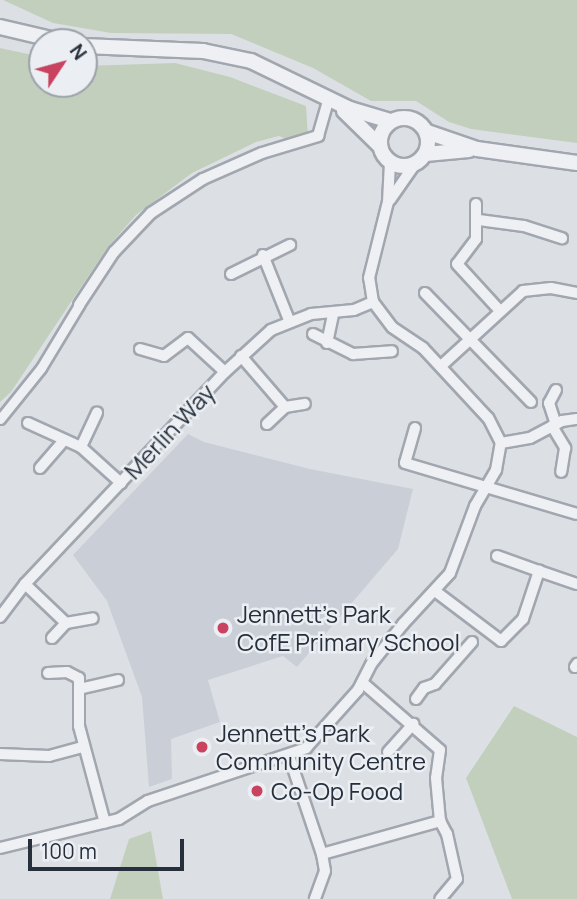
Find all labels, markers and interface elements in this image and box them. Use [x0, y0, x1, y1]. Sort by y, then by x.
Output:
north arrow [28, 28, 98, 98]
text: N [64, 39, 93, 65]
street label: Merlin Way [118, 377, 220, 485]
place label: Jennett's Park CofE Primary School [237, 600, 460, 656]
marker: Jennett's Park CofE Primary School [215, 620, 231, 636]
place label: Jennett's Park Community Centre [216, 719, 426, 775]
marker: Jennett's Park Community Centre [194, 739, 210, 755]
place label: Co-Op Food [271, 777, 403, 805]
marker: Co-Op Food [249, 783, 265, 799]
scale bar [32, 825, 187, 869]
text: 100 m [41, 837, 97, 865]

